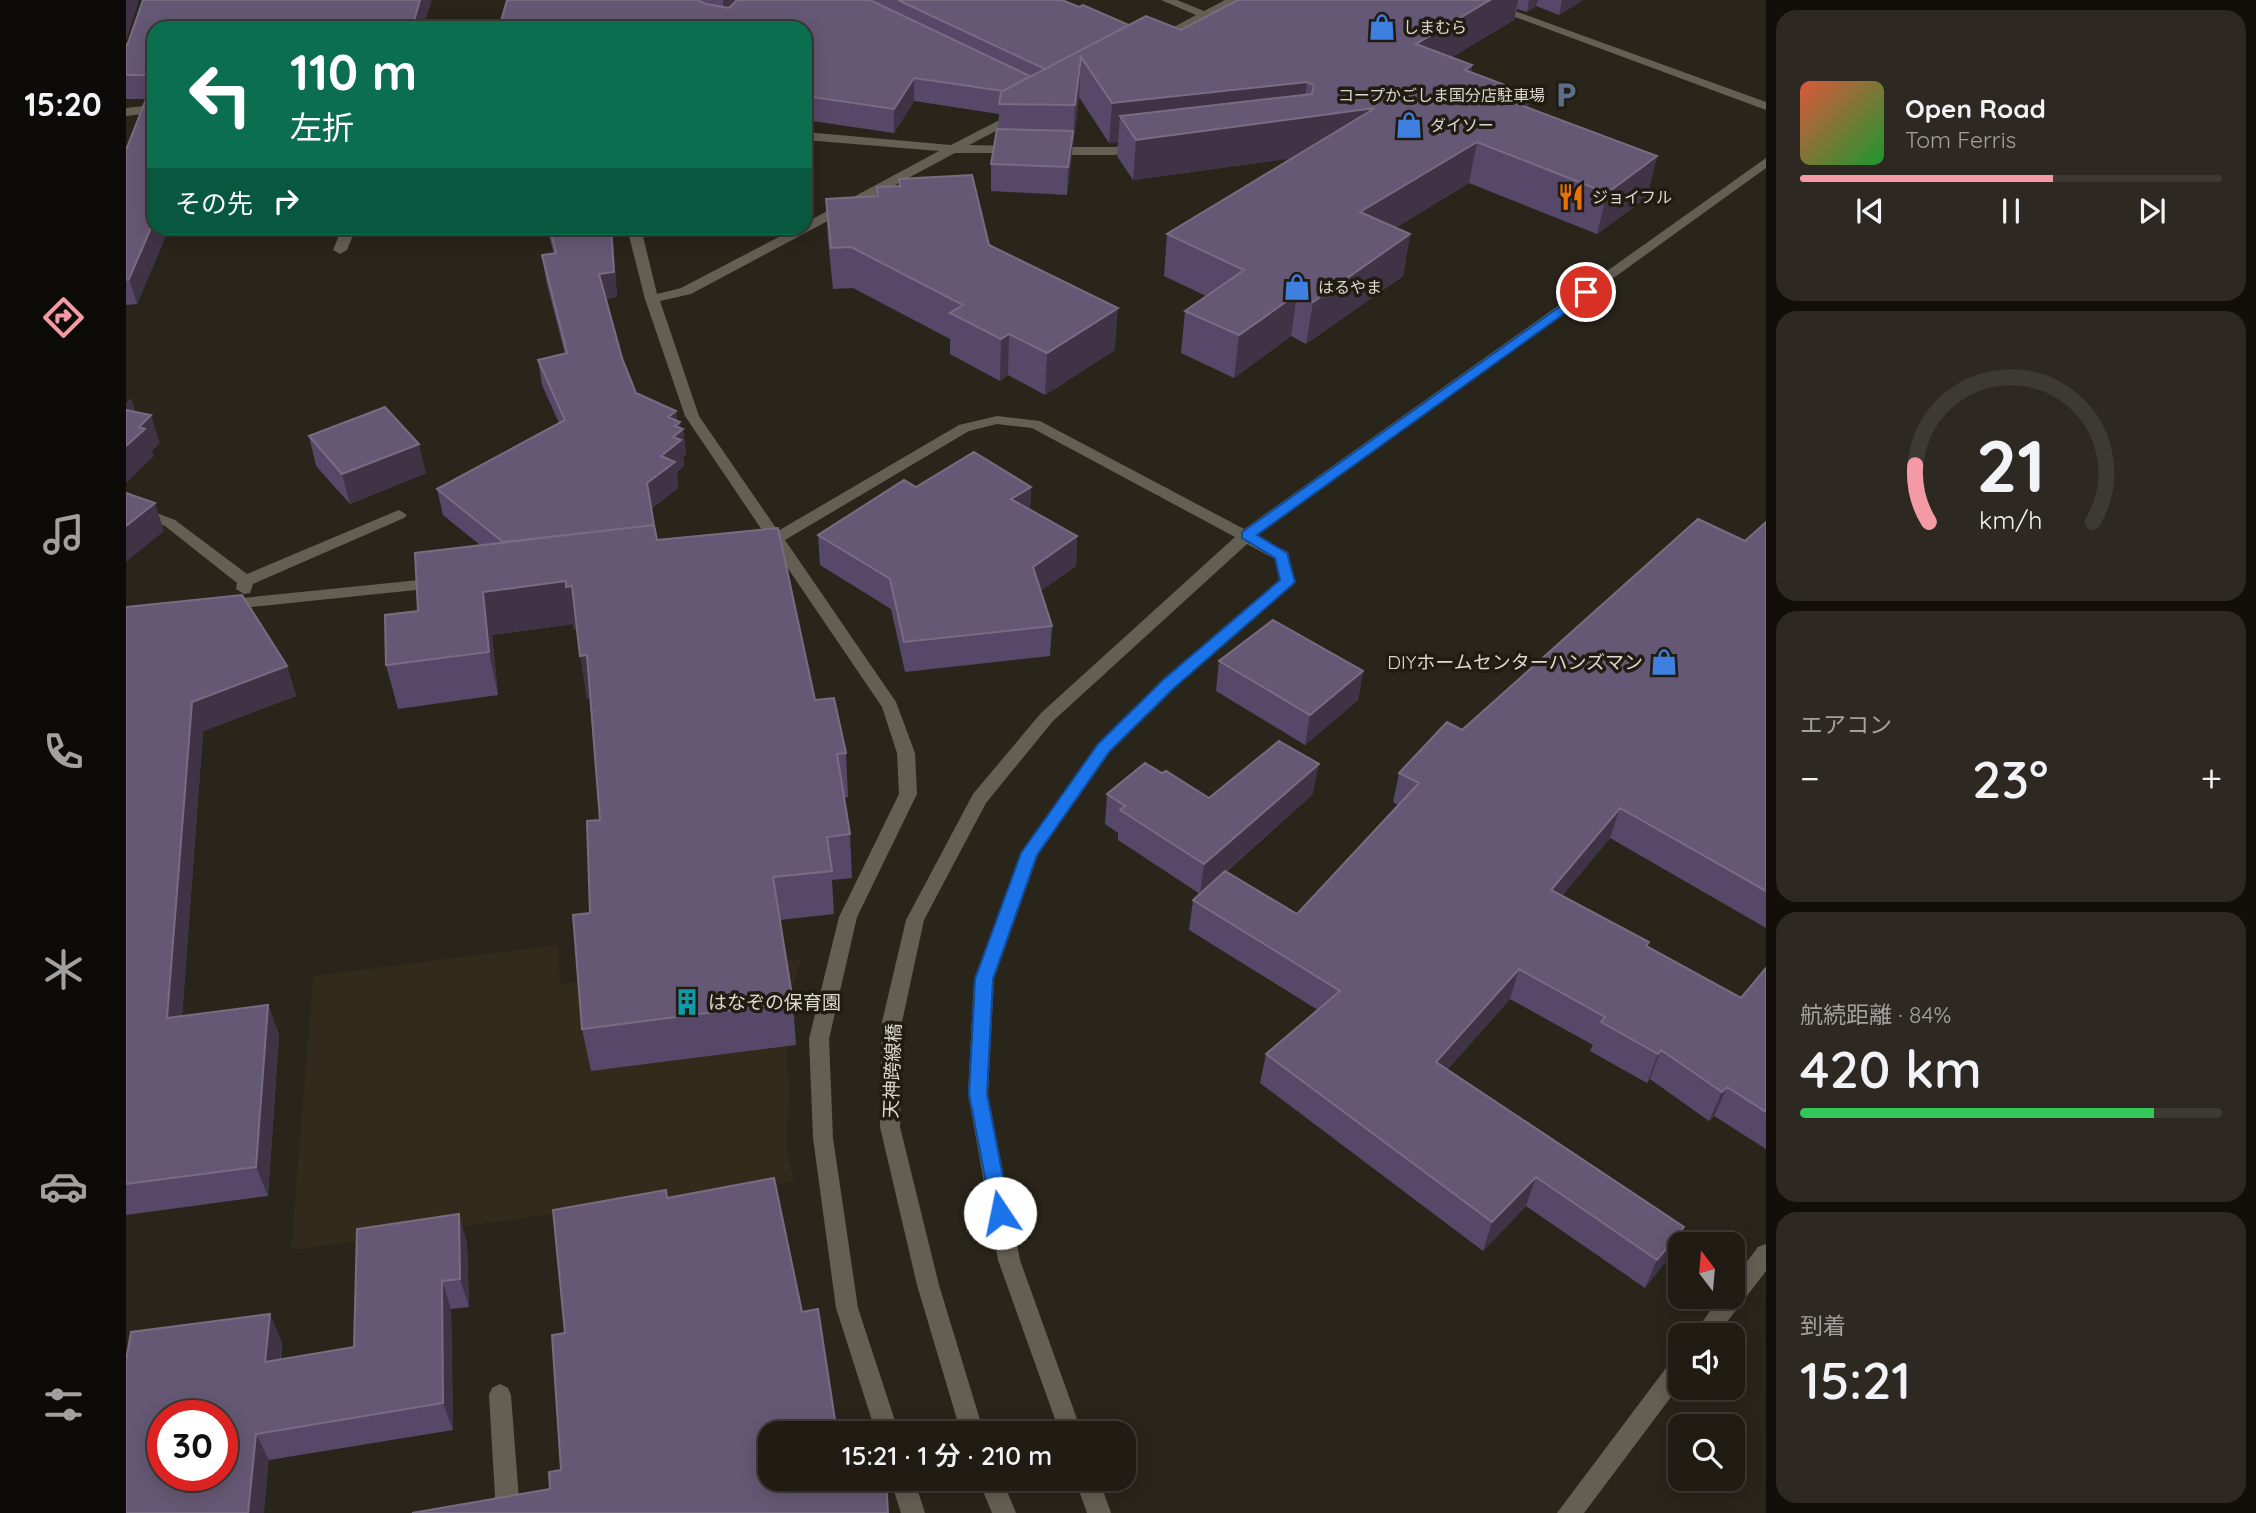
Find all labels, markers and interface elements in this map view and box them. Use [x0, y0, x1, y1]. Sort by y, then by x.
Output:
shop icon: しまむら [1367, 12, 1397, 42]
place label: しまむら [1403, 17, 1467, 37]
text: 110 m [290, 41, 417, 102]
icon: left [175, 49, 266, 140]
parking icon: コープかごしま国分店駐車場 [1551, 80, 1581, 110]
text: 15:20 [24, 84, 102, 124]
place label: コープかごしま国分店駐車場 [1338, 85, 1545, 105]
text: Open Road [1905, 92, 2046, 125]
text: 左折 [290, 107, 354, 147]
shop icon: ダイソー [1394, 110, 1424, 140]
place label: ダイソー [1430, 115, 1494, 135]
text: Tom Ferris [1905, 125, 2016, 154]
icon: right [267, 182, 305, 220]
restaurant icon: ジョイフル [1556, 182, 1586, 212]
text: その先 [175, 187, 253, 220]
place label: ジョイフル [1592, 187, 1672, 207]
icon: previous [1851, 192, 1889, 230]
icon: pause [1992, 192, 2030, 230]
icon: next [2133, 192, 2171, 230]
pin [1556, 262, 1616, 322]
shop icon: はるやま [1282, 272, 1312, 302]
icon: arrive [1567, 273, 1605, 311]
place label: はるやま [1318, 277, 1382, 297]
icon: directions [39, 293, 88, 342]
text: 21 [1976, 419, 2046, 510]
text: km/h [1979, 504, 2043, 535]
icon: music [39, 510, 88, 559]
shop icon: DIYホームセンターハンズマン [1649, 647, 1679, 677]
place label: DIYホームセンターハンズマン [1387, 650, 1643, 674]
text: エアコン [1800, 710, 1892, 739]
icon: phone [39, 727, 88, 776]
text: 23° [1972, 746, 2048, 811]
text: − [1800, 754, 1820, 802]
text: + [2201, 754, 2222, 802]
icon: climate [39, 945, 88, 994]
building icon: はなぞの保育園 [672, 987, 702, 1017]
place label: はなぞの保育園 [708, 990, 841, 1014]
text: 航続距離 · 84% [1800, 1000, 1951, 1029]
street label: 天神跨線橋 [878, 1023, 906, 1119]
text: 420 km [1800, 1036, 1982, 1101]
icon: car [39, 1162, 88, 1211]
position arrow [963, 1176, 1037, 1250]
north arrow [1668, 1232, 1745, 1309]
map controls [1668, 1232, 1745, 1491]
text: 到着 [1800, 1311, 1846, 1340]
button: sound [1668, 1323, 1745, 1400]
text: 15:21 [1800, 1347, 1911, 1412]
icon: filters [39, 1380, 88, 1429]
speed limit sign: 30 [147, 1400, 238, 1491]
button: search [1668, 1414, 1745, 1491]
text: 15:21 · 1 分 · 210 m [842, 1439, 1052, 1472]

